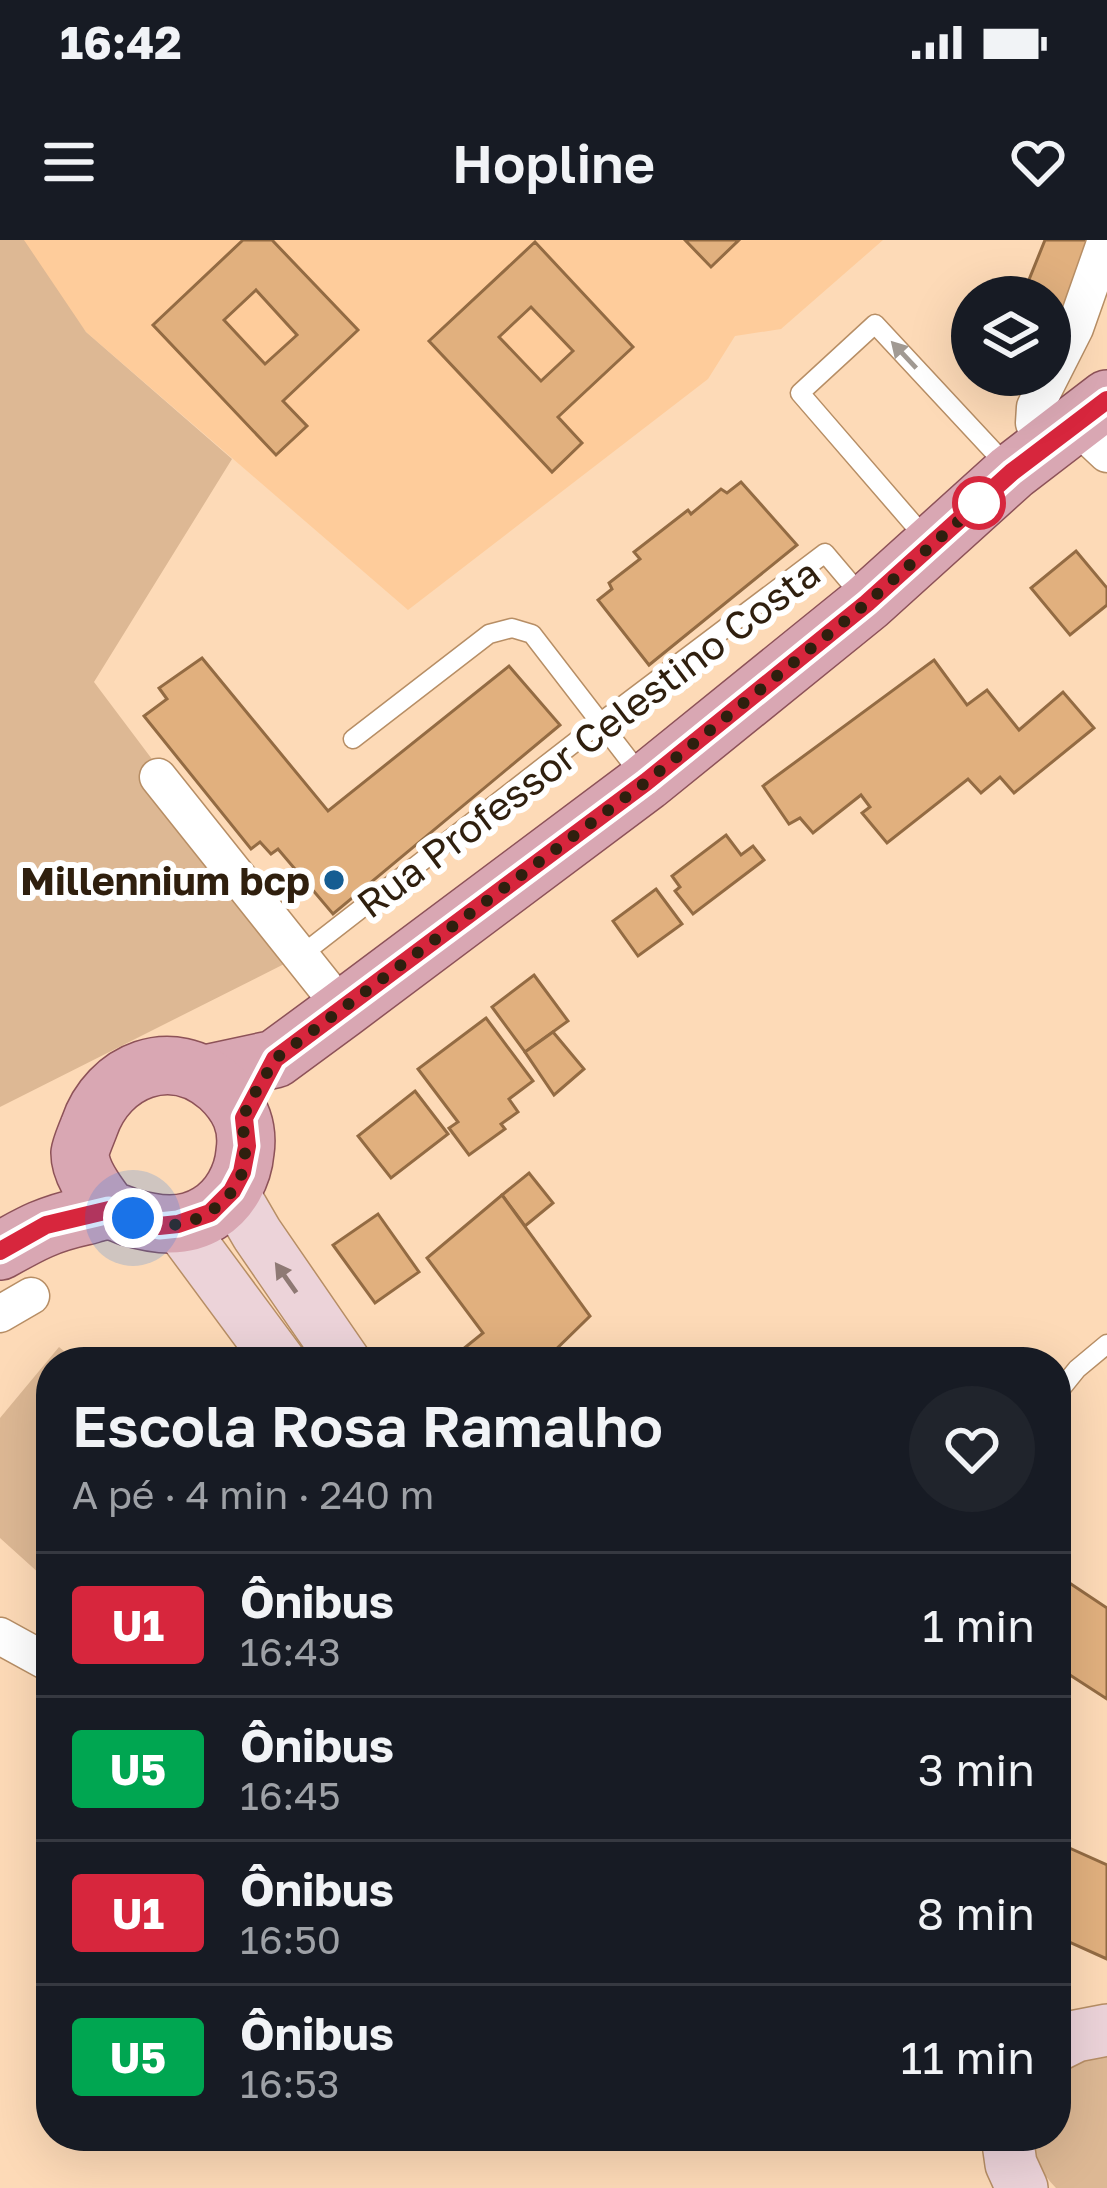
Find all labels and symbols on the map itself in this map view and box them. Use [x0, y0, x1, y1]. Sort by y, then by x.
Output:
one-way arrow [891, 341, 919, 370]
unlabelled marker [954, 478, 1004, 528]
street label: Rua Professor Celestino Costa [348, 549, 828, 927]
place label: Millennium bcp [20, 857, 310, 904]
marker: Millennium bcp [321, 867, 347, 893]
your location [103, 1188, 163, 1248]
one-way arrow [275, 1261, 298, 1294]

